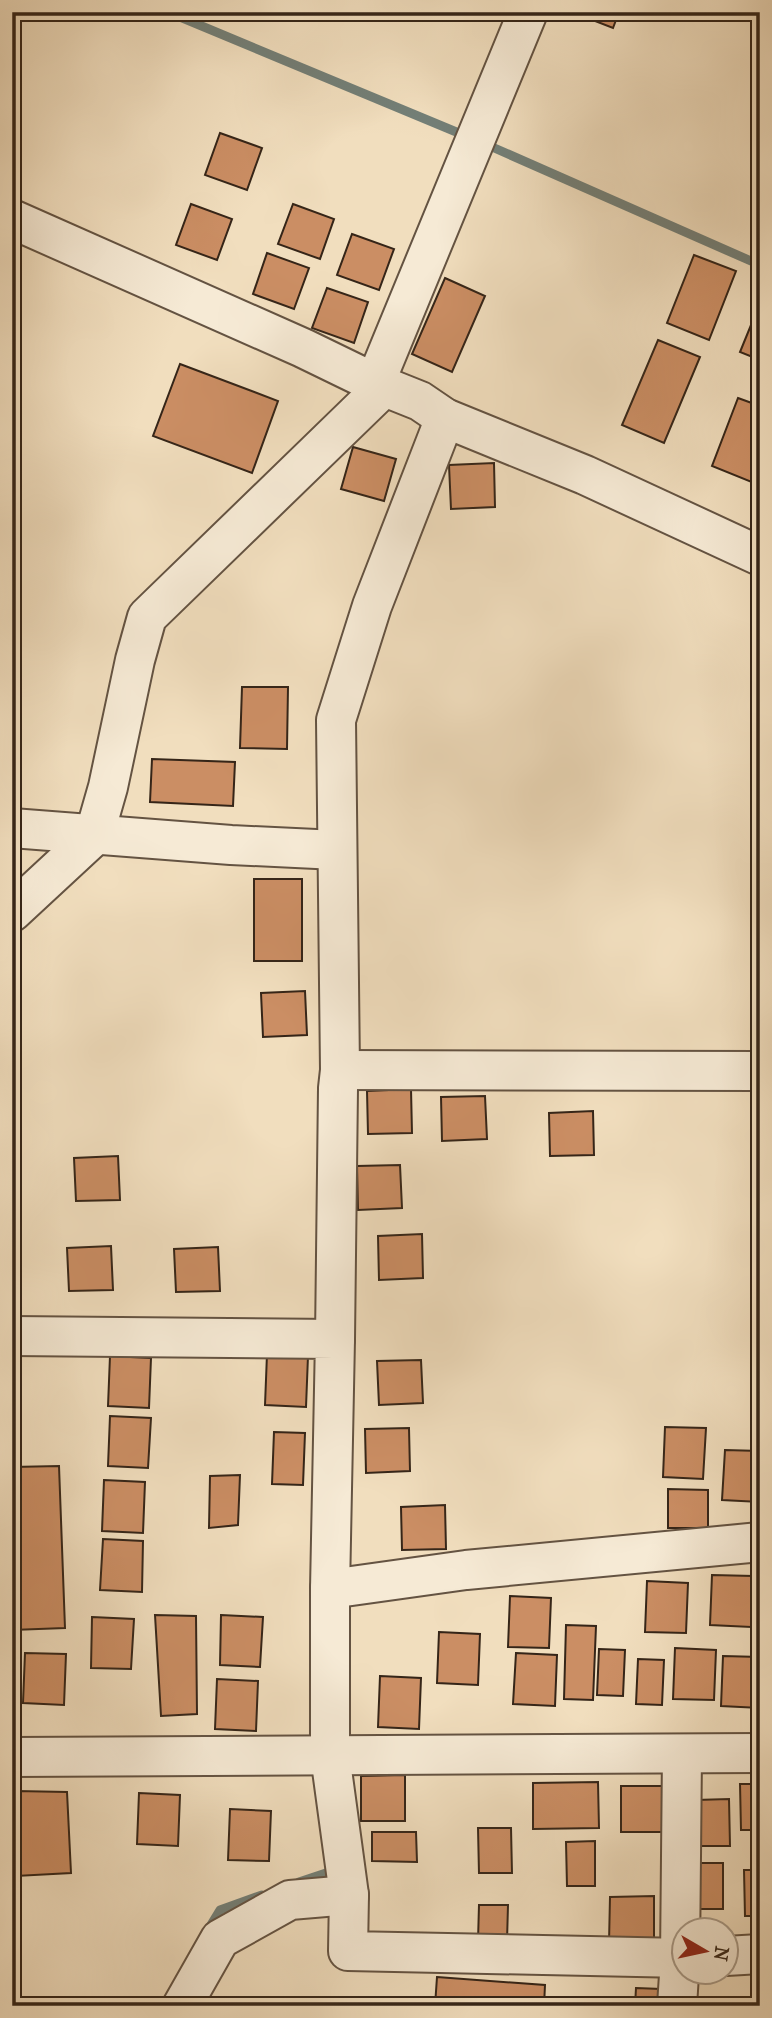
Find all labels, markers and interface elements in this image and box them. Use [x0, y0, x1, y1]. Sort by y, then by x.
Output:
north arrow [670, 1916, 740, 1986]
text: N [709, 1945, 733, 1963]

